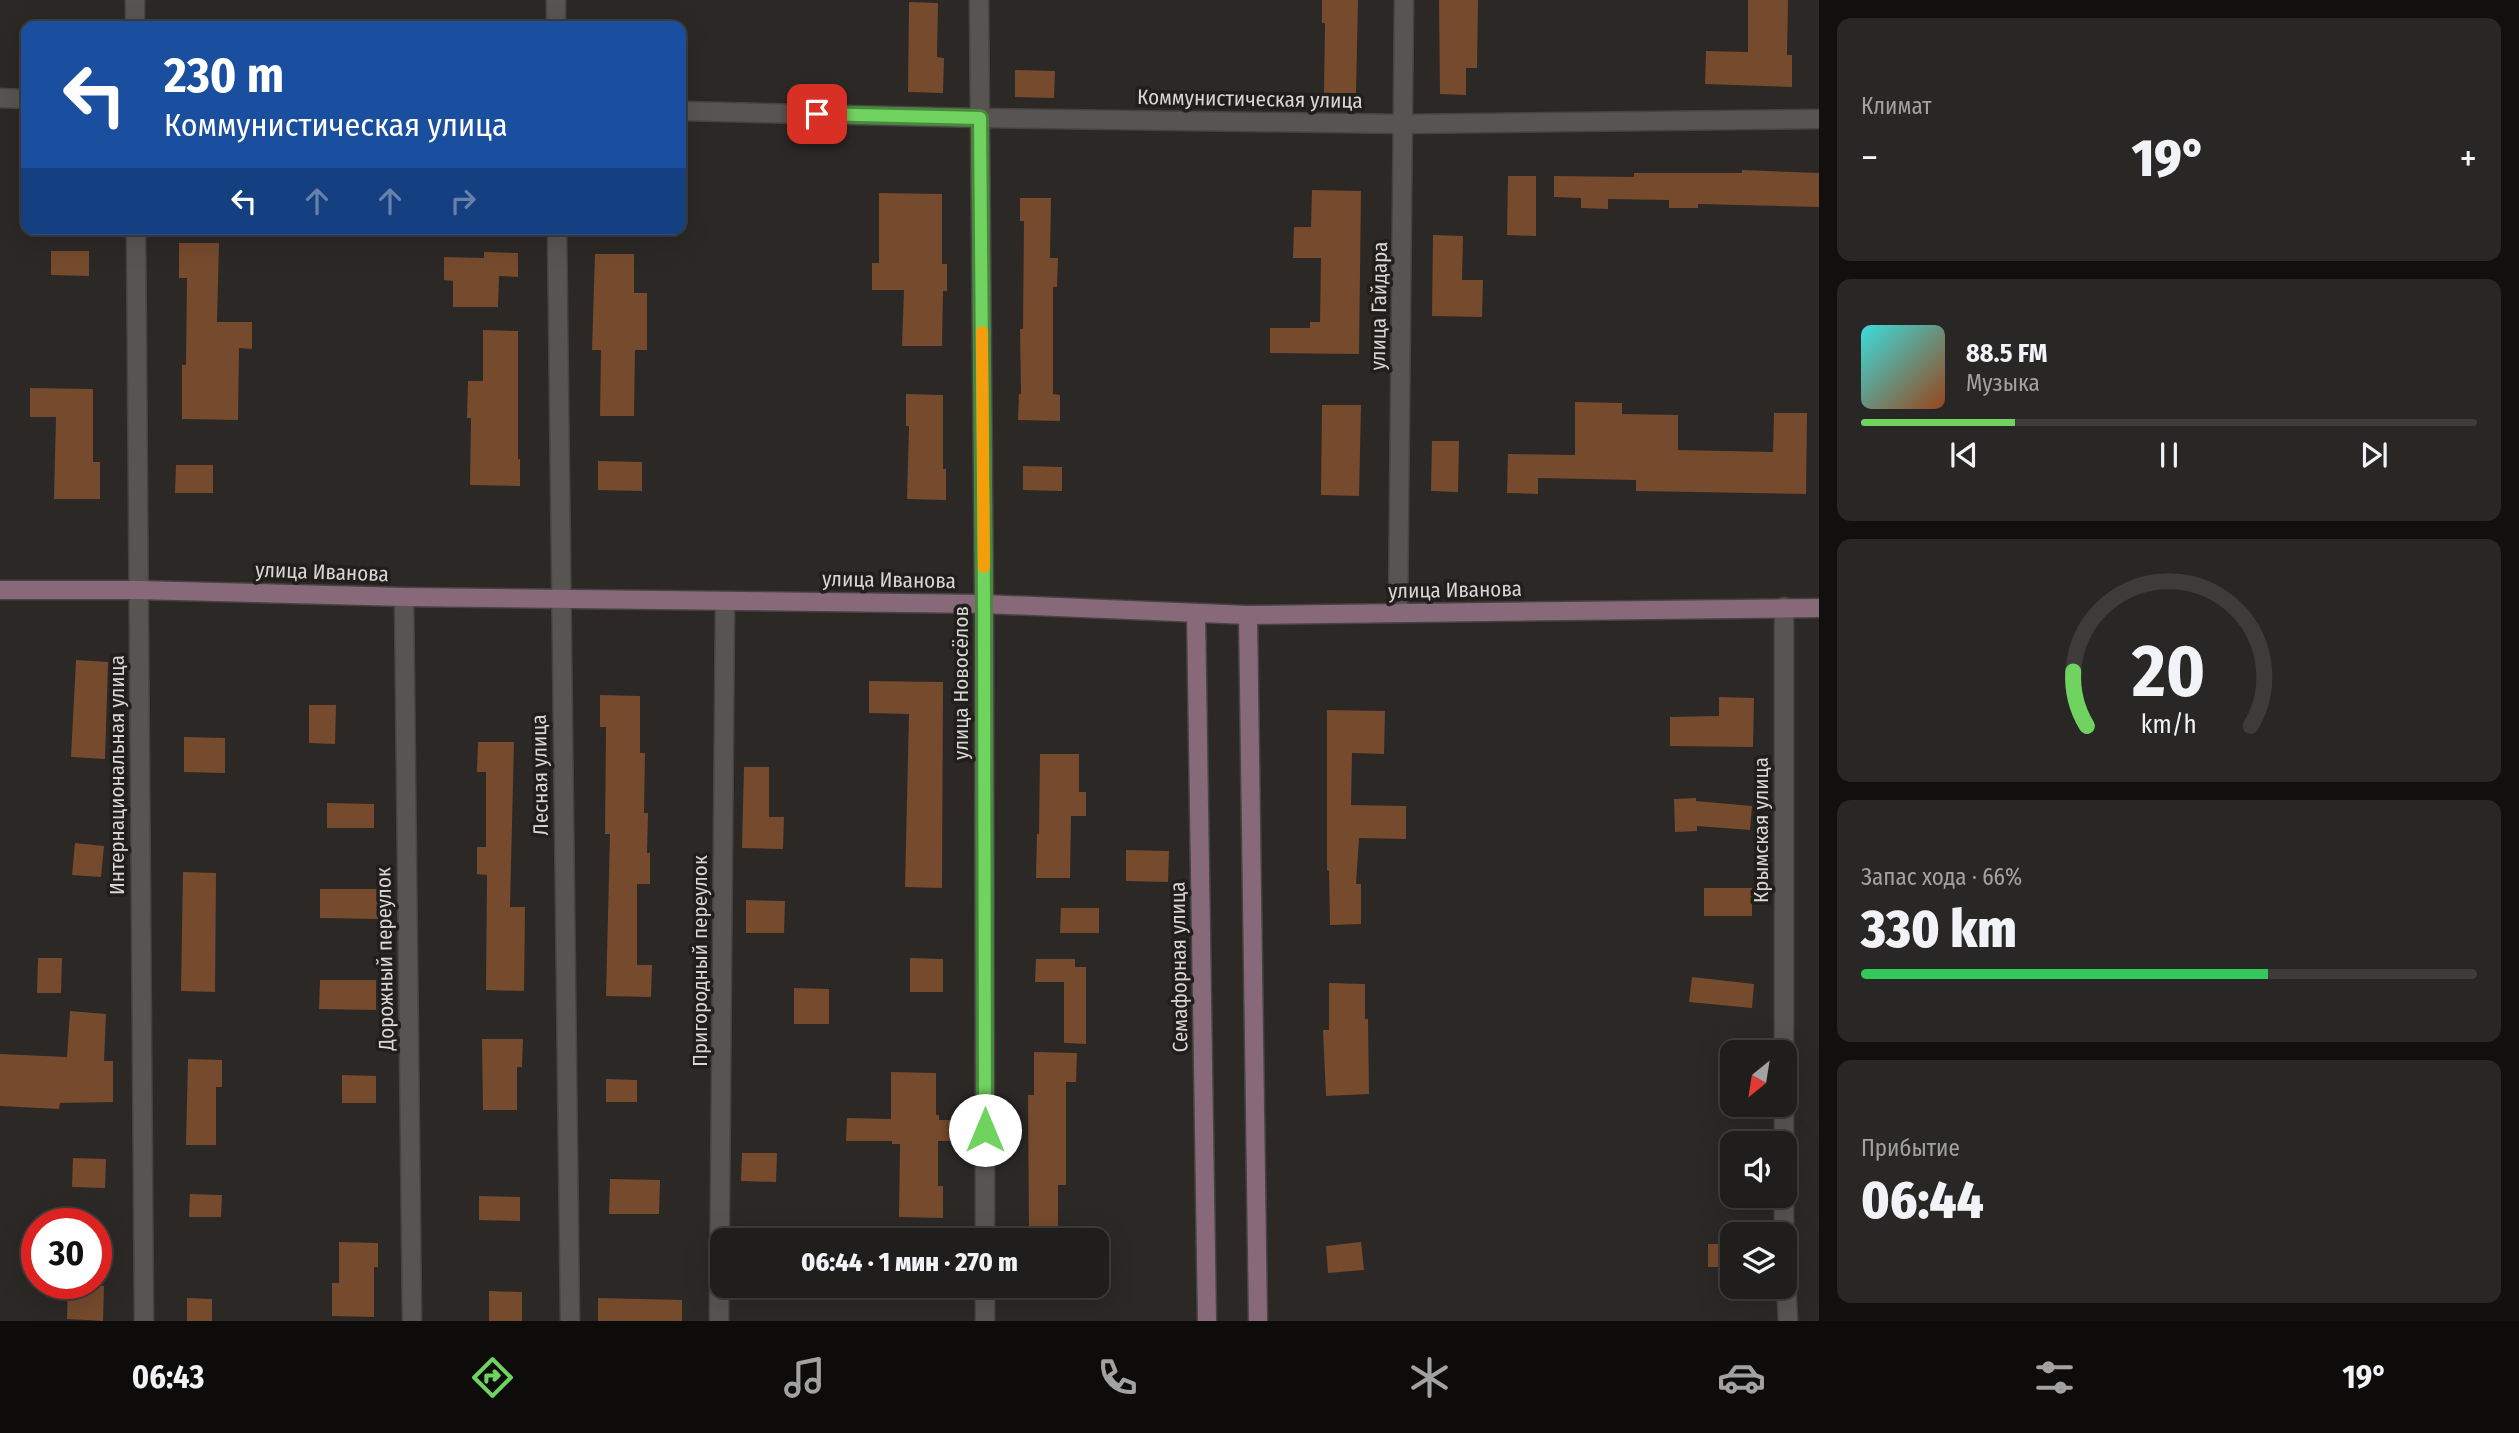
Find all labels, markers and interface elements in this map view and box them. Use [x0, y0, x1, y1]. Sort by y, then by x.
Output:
text: 230 m [164, 46, 284, 105]
icon: left [49, 49, 140, 140]
pin [787, 84, 847, 144]
street label: Коммунистическая улица [1137, 84, 1363, 114]
text: Климат [1861, 92, 1932, 120]
icon: arrive [798, 95, 836, 133]
text: Коммунистическая улица [164, 106, 508, 144]
text: 19° [2132, 127, 2206, 190]
text: − [1861, 135, 1878, 181]
text: + [2460, 135, 2477, 181]
icon: left [225, 182, 263, 220]
icon: ahead [298, 182, 336, 220]
icon: ahead [371, 182, 409, 220]
icon: right [444, 182, 482, 220]
street label: улица Гайдара [1365, 241, 1393, 371]
text: 88.5 FM [1966, 338, 2047, 369]
text: Музыка [1966, 369, 2040, 397]
icon: previous [1945, 436, 1983, 474]
icon: pause [2150, 436, 2188, 474]
icon: next [2355, 436, 2393, 474]
street label: улица Иванова [255, 557, 389, 587]
street label: улица Иванова [822, 566, 956, 594]
street label: улица Иванова [1388, 576, 1522, 604]
street label: улица Новосёлов [948, 606, 974, 760]
text: 20 [2131, 629, 2206, 716]
street label: Интернациональная улица [104, 655, 130, 895]
text: km/h [2141, 710, 2197, 740]
street label: Лесная улица [526, 714, 554, 836]
street label: Крымская улица [1748, 757, 1774, 903]
street label: Пригородный переулок [687, 855, 713, 1067]
text: Запас хода · 66% [1861, 863, 2022, 891]
street label: Дорожный переулок [370, 867, 400, 1052]
street label: Семафорная улица [1165, 881, 1193, 1053]
text: 330 km [1861, 898, 2017, 961]
north arrow [1720, 1040, 1797, 1116]
map controls [1720, 1040, 1797, 1299]
position arrow [948, 1093, 1022, 1167]
button: sound [1720, 1131, 1797, 1208]
text: Прибытие [1861, 1134, 1960, 1162]
text: 06:44 [1861, 1169, 1984, 1232]
speed limit sign: 30 [21, 1208, 112, 1299]
button: layers [1720, 1222, 1797, 1299]
text: 06:44 · 1 мин · 270 m [801, 1247, 1018, 1278]
icon: directions [468, 1353, 517, 1402]
icon: music [780, 1353, 829, 1402]
icon: phone [1093, 1353, 1142, 1402]
icon: climate [1405, 1353, 1454, 1402]
icon: car [1717, 1353, 1766, 1402]
icon: filters [2030, 1353, 2079, 1402]
text: 06:43 [132, 1358, 204, 1396]
text: 19° [2342, 1358, 2387, 1396]

